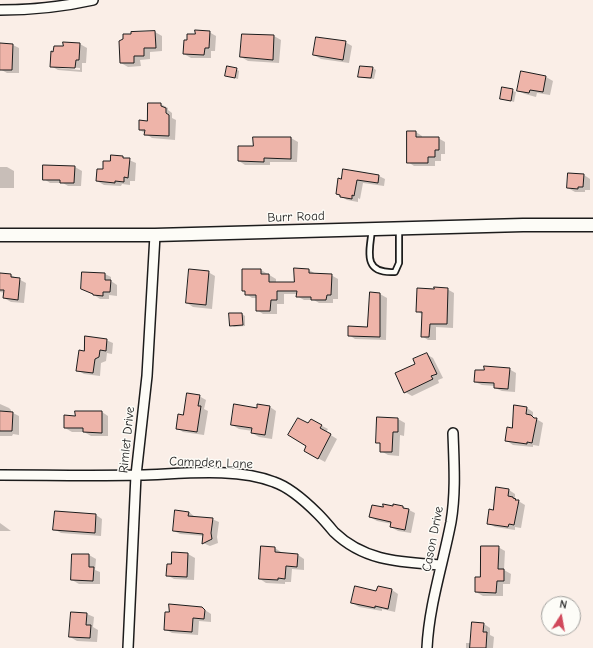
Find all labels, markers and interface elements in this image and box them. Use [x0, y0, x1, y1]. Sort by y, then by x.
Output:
street label: Burr Road [267, 208, 325, 226]
street label: Rimlet Drive [116, 406, 138, 474]
street label: Campden Lane [169, 454, 253, 472]
street label: Cason Drive [419, 505, 447, 573]
north arrow [541, 596, 581, 636]
text: N [558, 598, 568, 612]

